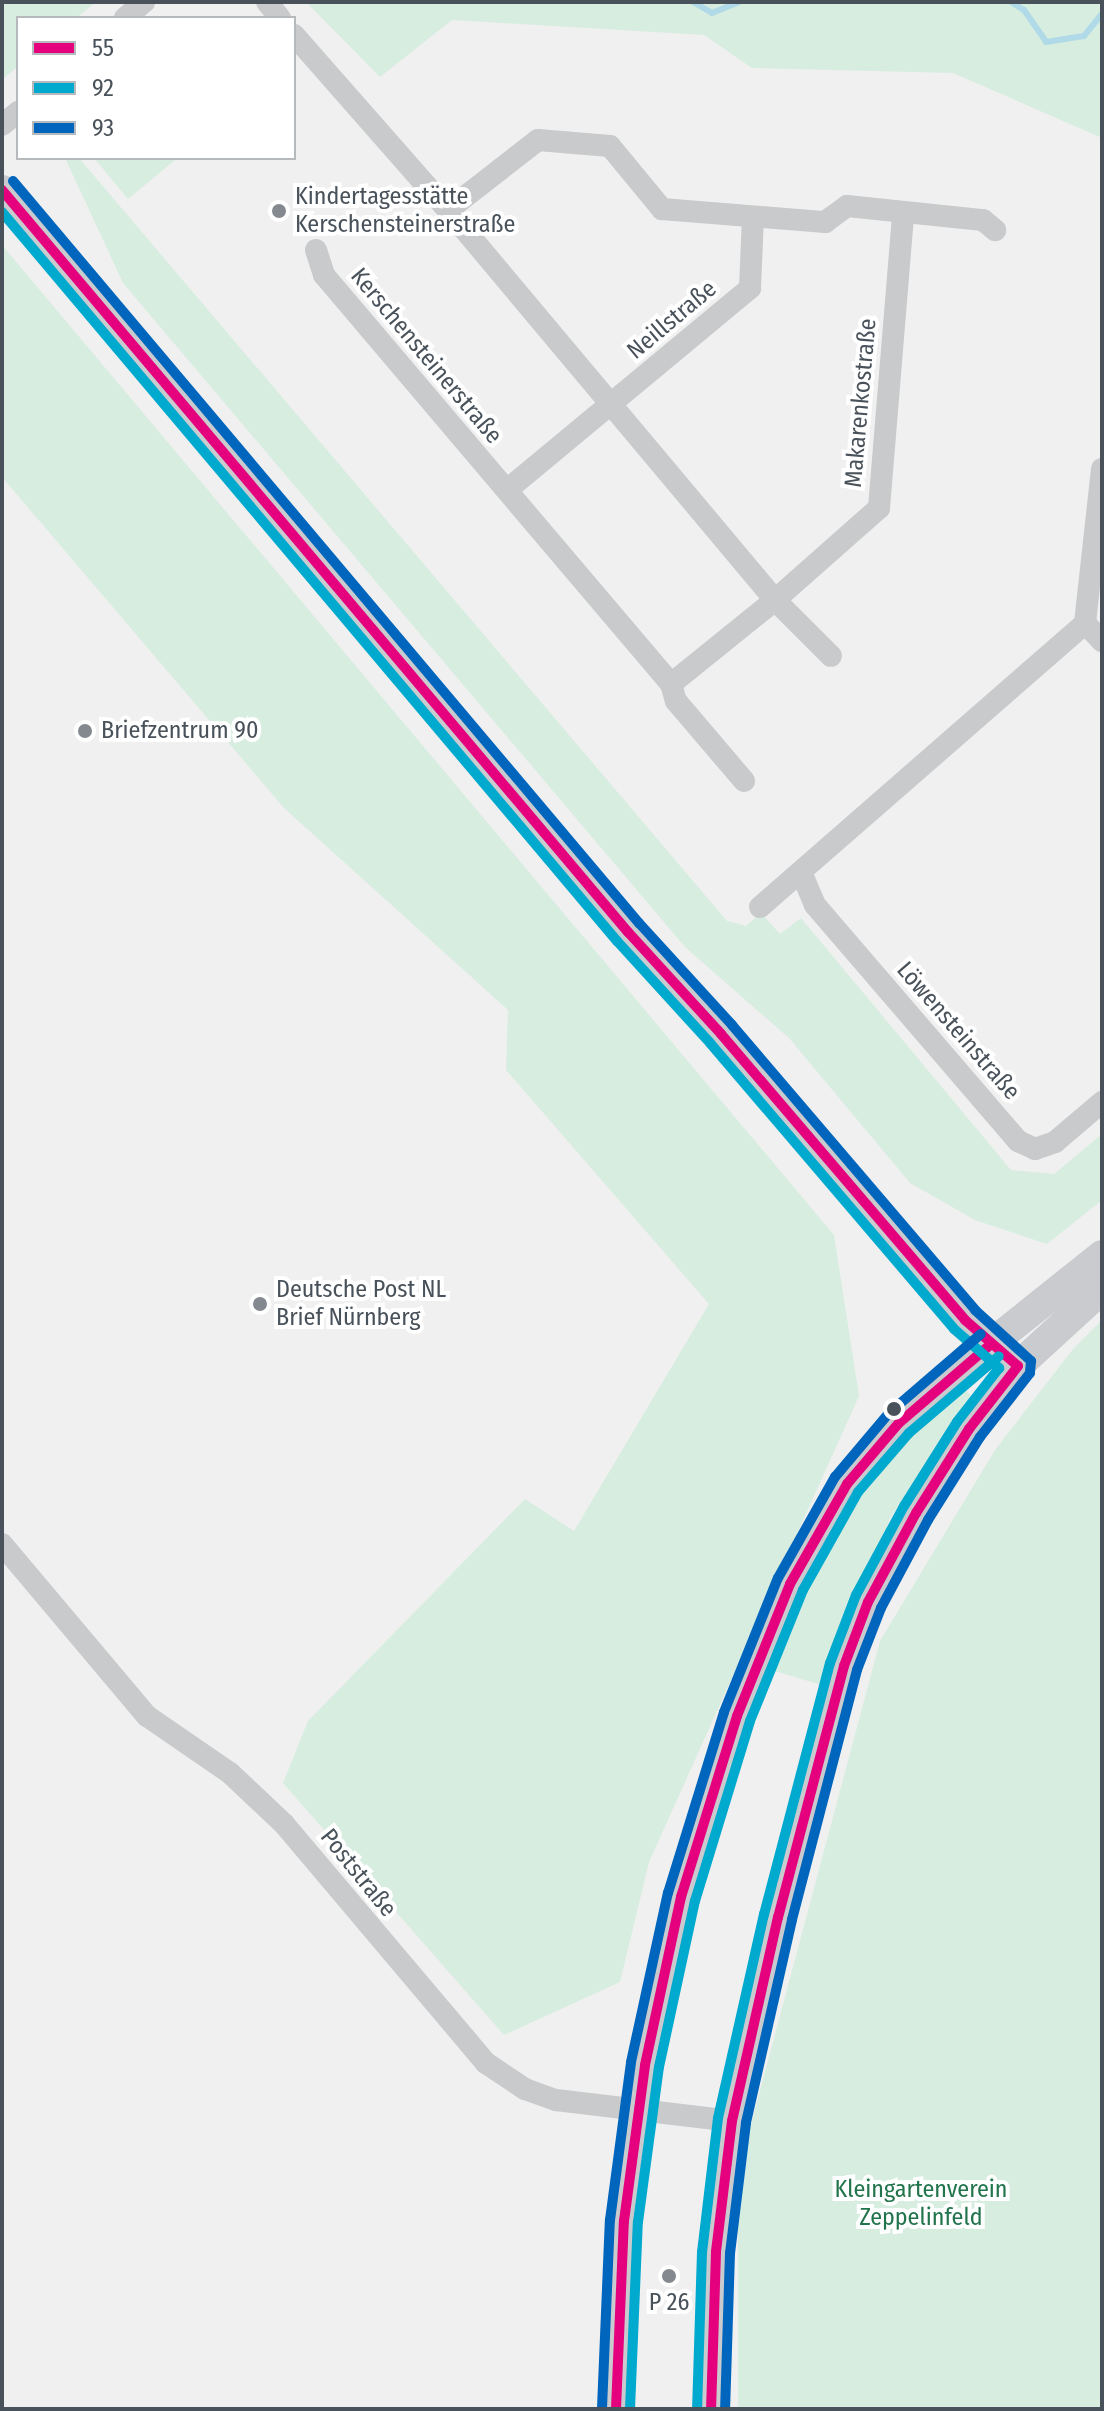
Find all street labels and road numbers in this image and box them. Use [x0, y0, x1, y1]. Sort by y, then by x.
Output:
street label: Kerschensteinerstraße [344, 262, 508, 450]
street label: Neillstraße [622, 274, 722, 366]
street label: Makarenkostraße [839, 317, 883, 489]
street label: Löwensteinstraße [890, 956, 1026, 1106]
street label: Poststraße [314, 1823, 402, 1923]

